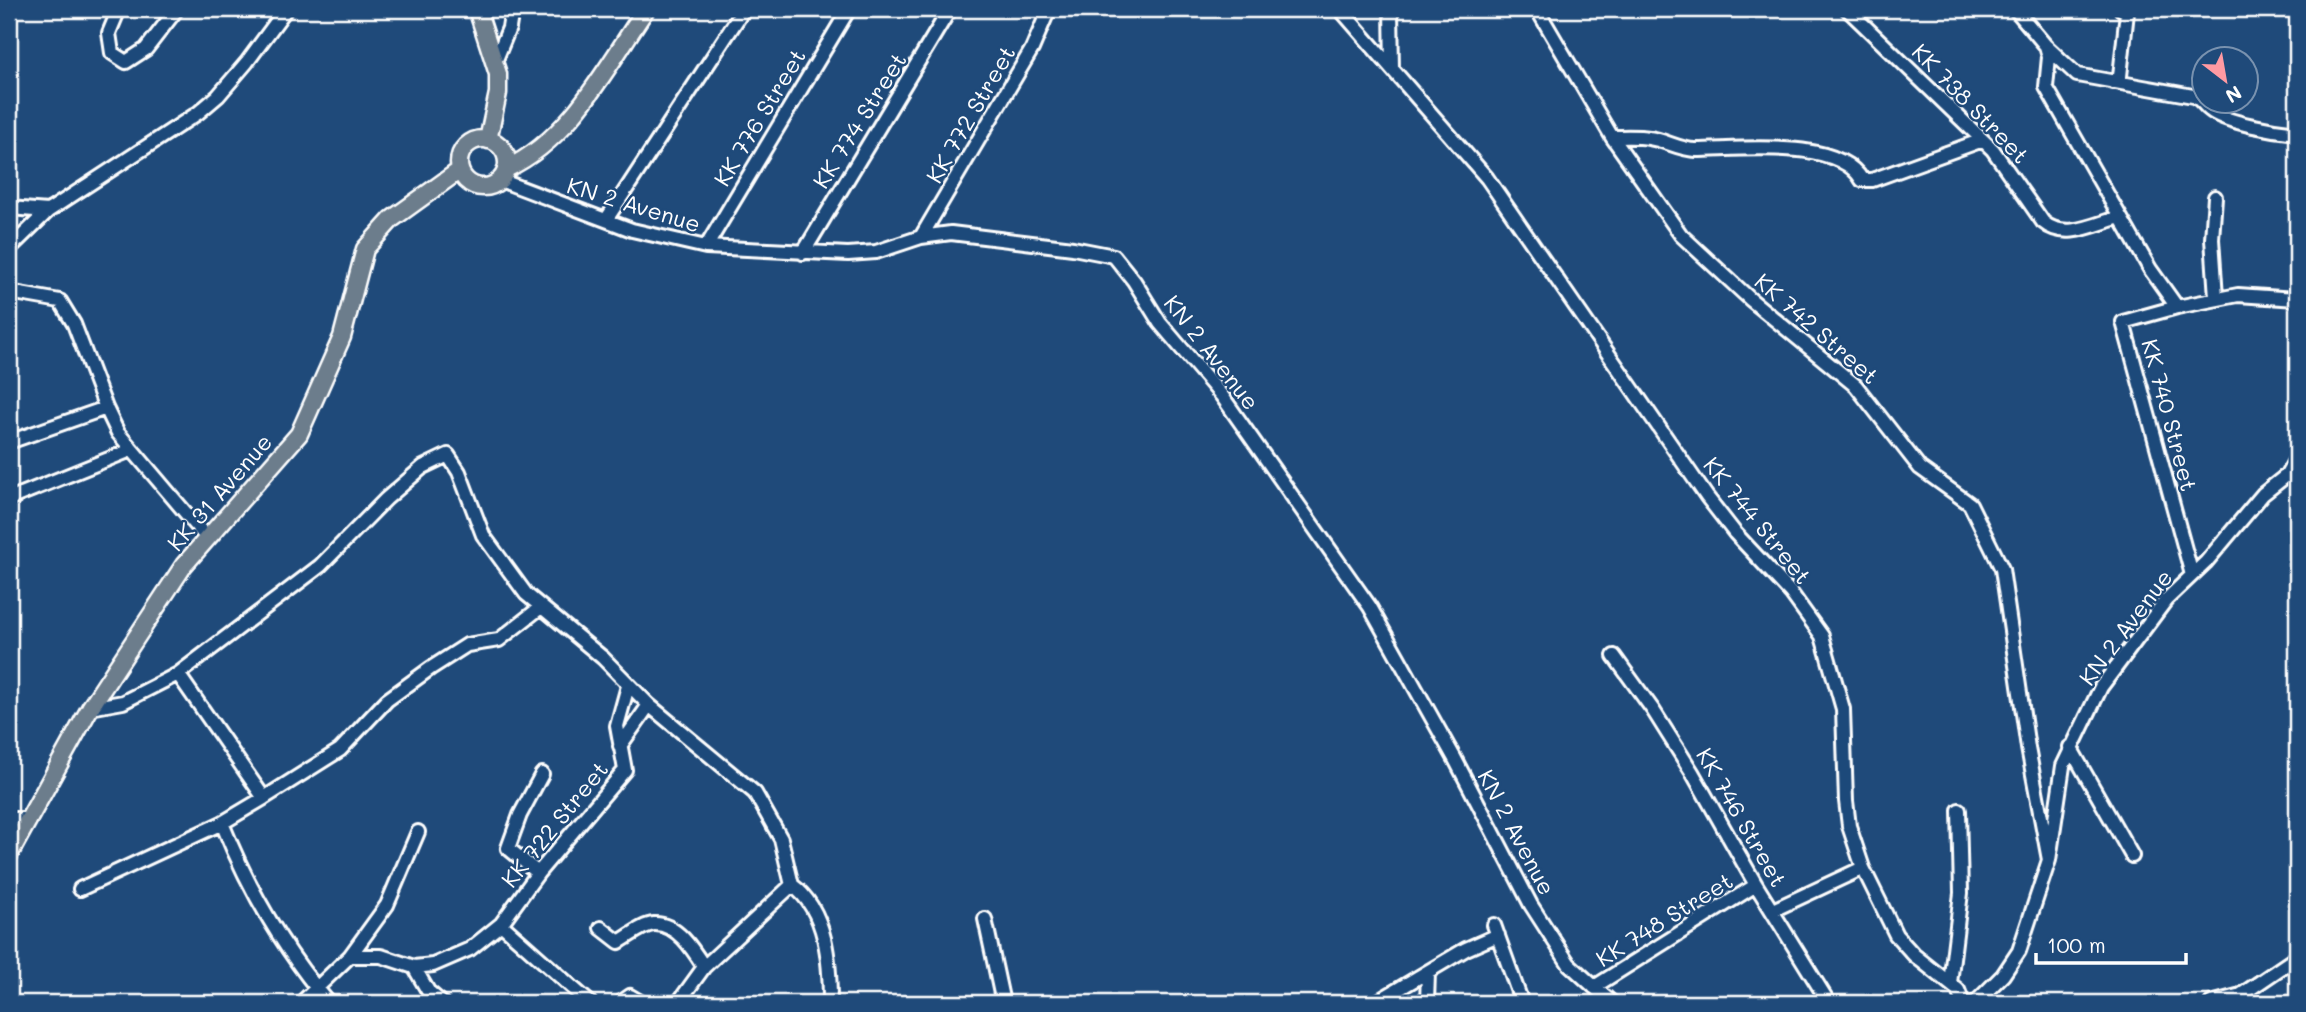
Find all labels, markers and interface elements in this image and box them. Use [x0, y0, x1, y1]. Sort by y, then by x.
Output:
street label: KK 738 Street [1906, 36, 2036, 170]
street label: KK 772 Street [918, 40, 1022, 188]
street label: KK 776 Street [706, 43, 812, 191]
street label: KK 774 Street [805, 46, 913, 194]
north arrow [2190, 46, 2260, 116]
text: N [2221, 81, 2247, 109]
street label: KN 2 Avenue [564, 169, 704, 239]
street label: KK 742 Street [1749, 266, 1885, 390]
street label: KN 2 Avenue [1158, 288, 1266, 416]
street label: KK 740 Street [2135, 336, 2205, 494]
street label: KK 31 Avenue [160, 427, 278, 557]
street label: KK 744 Street [1697, 450, 1819, 590]
street label: KN 2 Avenue [2071, 563, 2179, 691]
street label: KK 746 Street [1690, 742, 1794, 892]
street label: KK 722 Street [494, 755, 614, 893]
street label: KN 2 Avenue [1471, 764, 1563, 900]
street label: KK 748 Street [1590, 865, 1738, 973]
scale bar [2036, 921, 2187, 965]
text: 100 m [2047, 931, 2106, 958]

